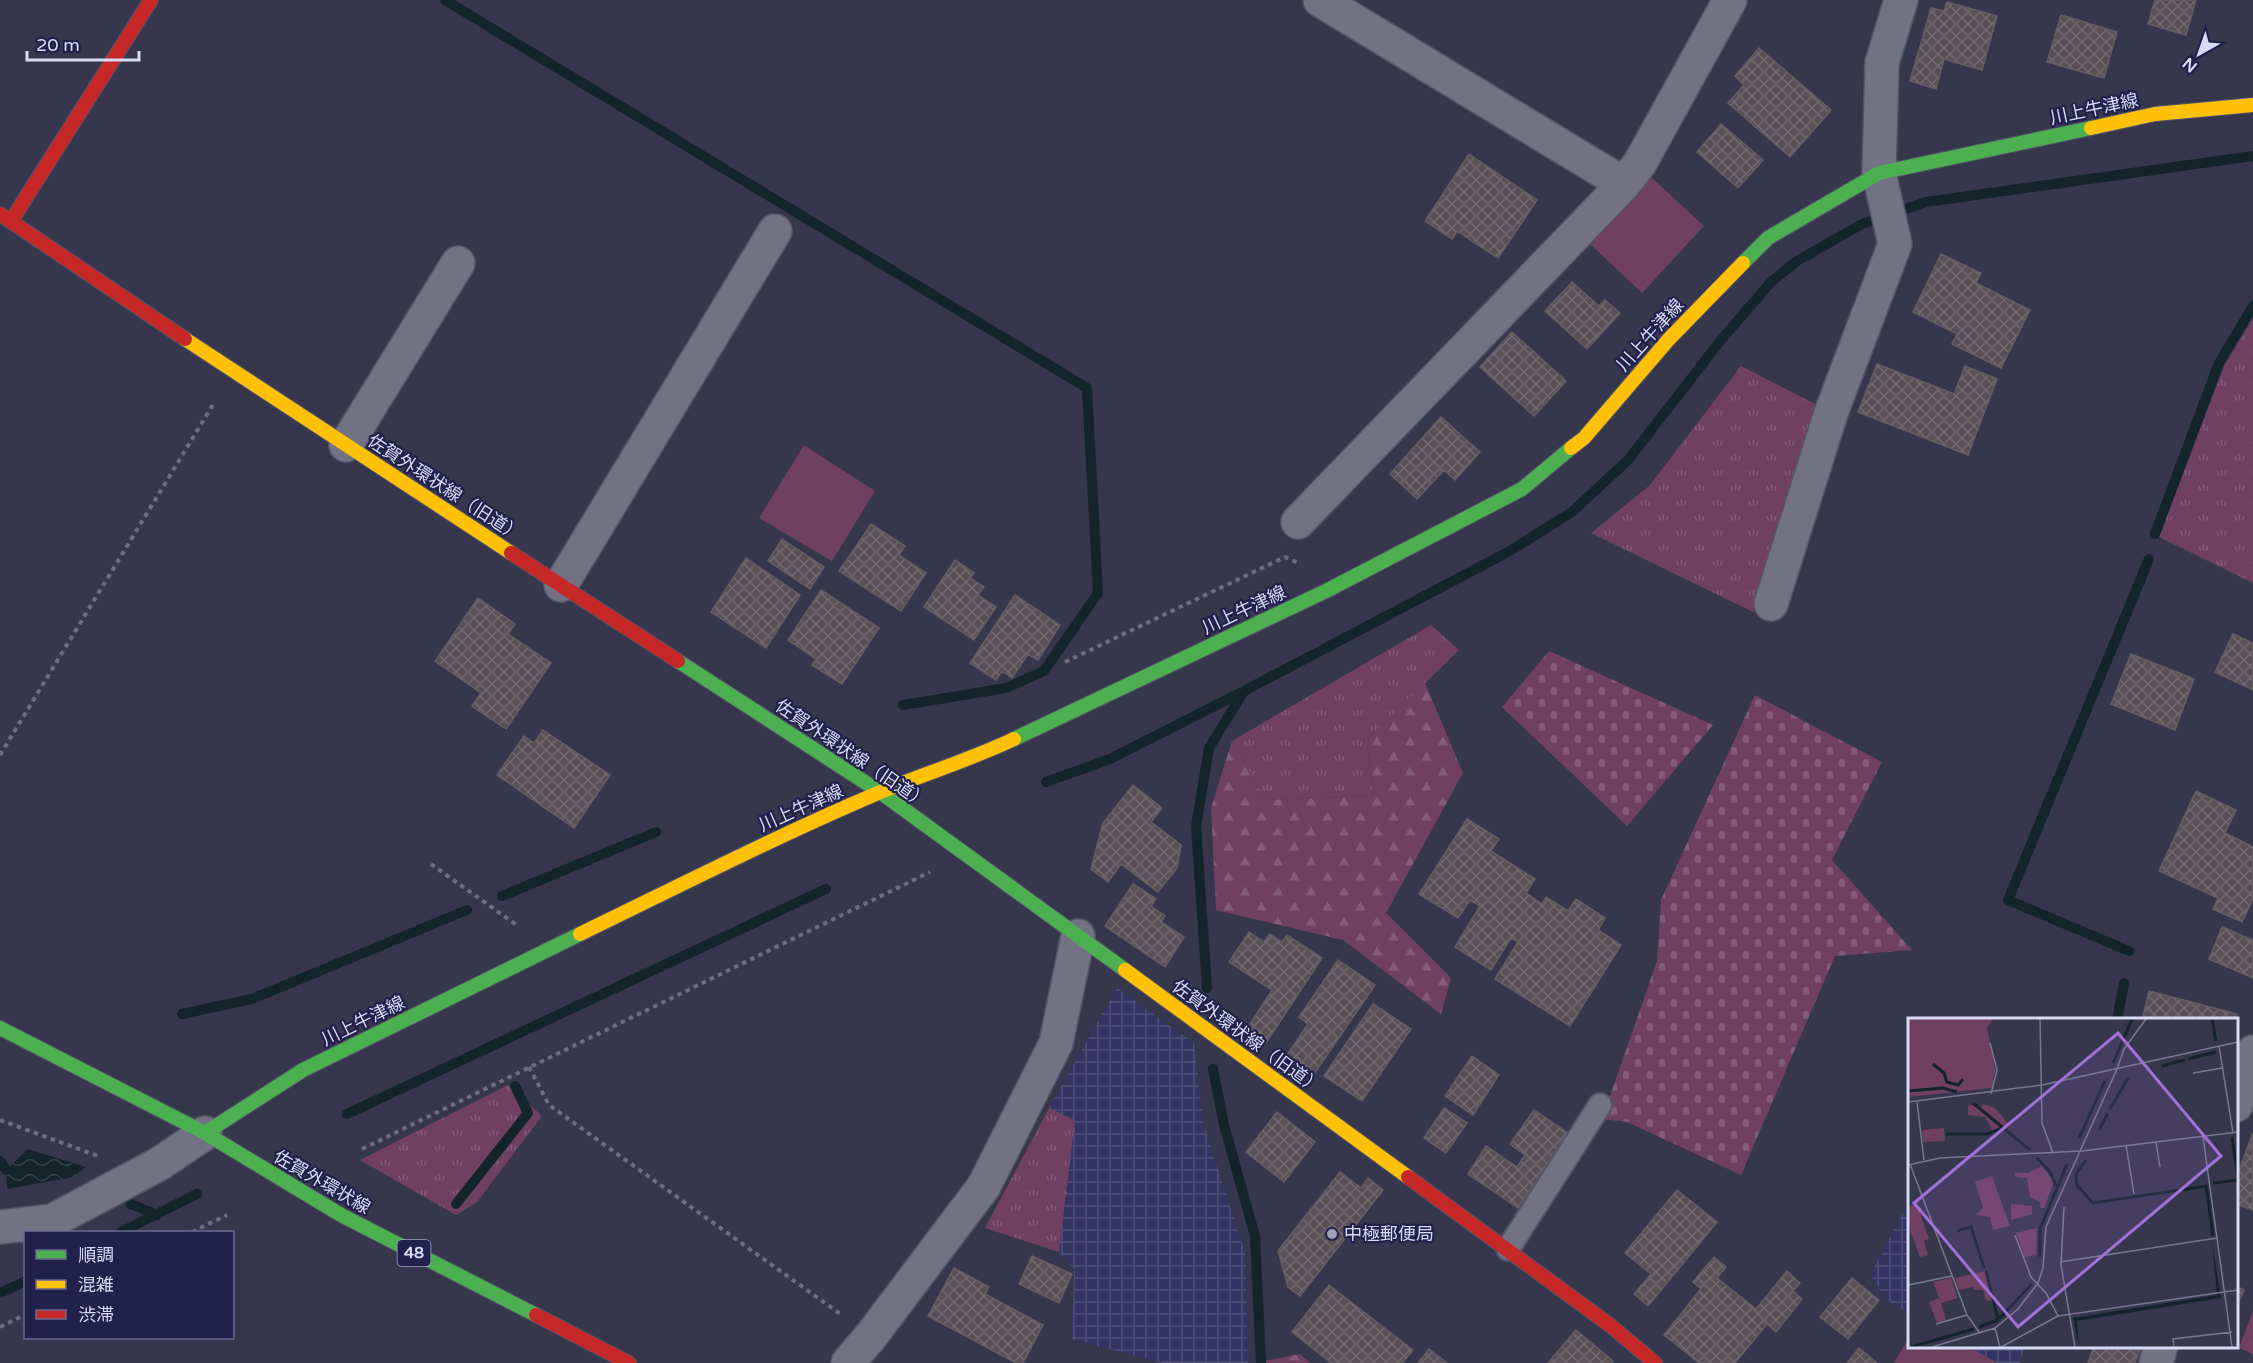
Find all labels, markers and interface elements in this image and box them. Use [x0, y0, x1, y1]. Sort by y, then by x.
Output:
scale bar [27, 24, 140, 62]
north arrow [2169, 24, 2229, 84]
text: 20 m [36, 34, 80, 56]
text: N [2179, 53, 2201, 77]
street label: 川上牛津線 [2048, 89, 2140, 129]
street label: 川上牛津線 [1612, 294, 1688, 376]
street label: 佐賀外環状線（旧道） [364, 430, 526, 546]
street label: 川上牛津線 [1199, 581, 1289, 639]
street label: 佐賀外環状線（旧道） [771, 695, 933, 813]
street label: 川上牛津線 [755, 780, 847, 836]
street label: 佐賀外環状線（旧道） [1168, 975, 1326, 1099]
street label: 川上牛津線 [318, 991, 408, 1051]
inset map [1908, 1018, 2238, 1348]
street label: 佐賀外環状線 [270, 1145, 374, 1219]
place label: 中極郵便局 [1344, 1223, 1434, 1245]
marker: 中極郵便局 [1325, 1227, 1339, 1241]
legend [24, 1231, 234, 1339]
road number: 48 [398, 1240, 430, 1266]
text: 順調 [78, 1244, 114, 1266]
text: 混雑 [78, 1274, 114, 1296]
text: 渋滞 [78, 1304, 114, 1326]

